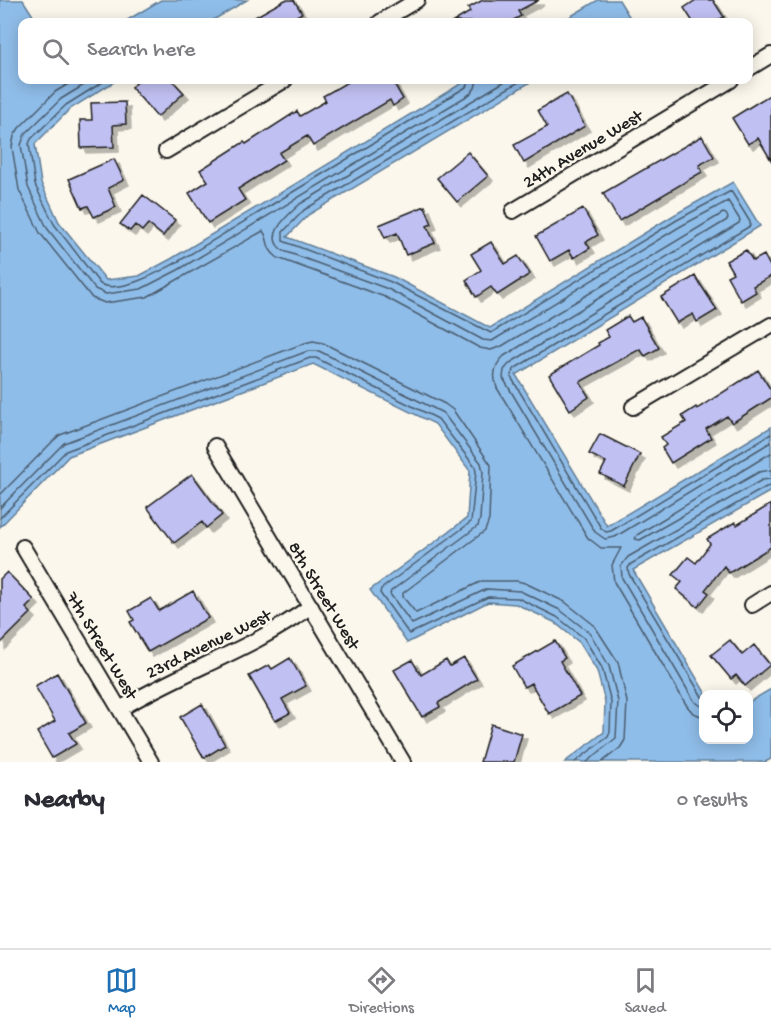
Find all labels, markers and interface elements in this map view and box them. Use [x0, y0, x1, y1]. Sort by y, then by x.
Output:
search box [18, 18, 753, 84]
icon: search [39, 35, 72, 68]
text: Search here [87, 38, 195, 64]
street label: 24th Avenue West [520, 105, 648, 194]
street label: 8th Street West [282, 539, 364, 655]
street label: 7th Street West [60, 588, 142, 705]
street label: 23rd Avenue West [143, 605, 276, 685]
map controls [699, 690, 753, 744]
button: locate [699, 690, 753, 744]
text: Nearby [24, 786, 105, 817]
text: 0 results [677, 790, 747, 813]
tab: Map [105, 964, 138, 1019]
tab: Directions [349, 964, 414, 1019]
tab: Saved [625, 964, 666, 1019]

